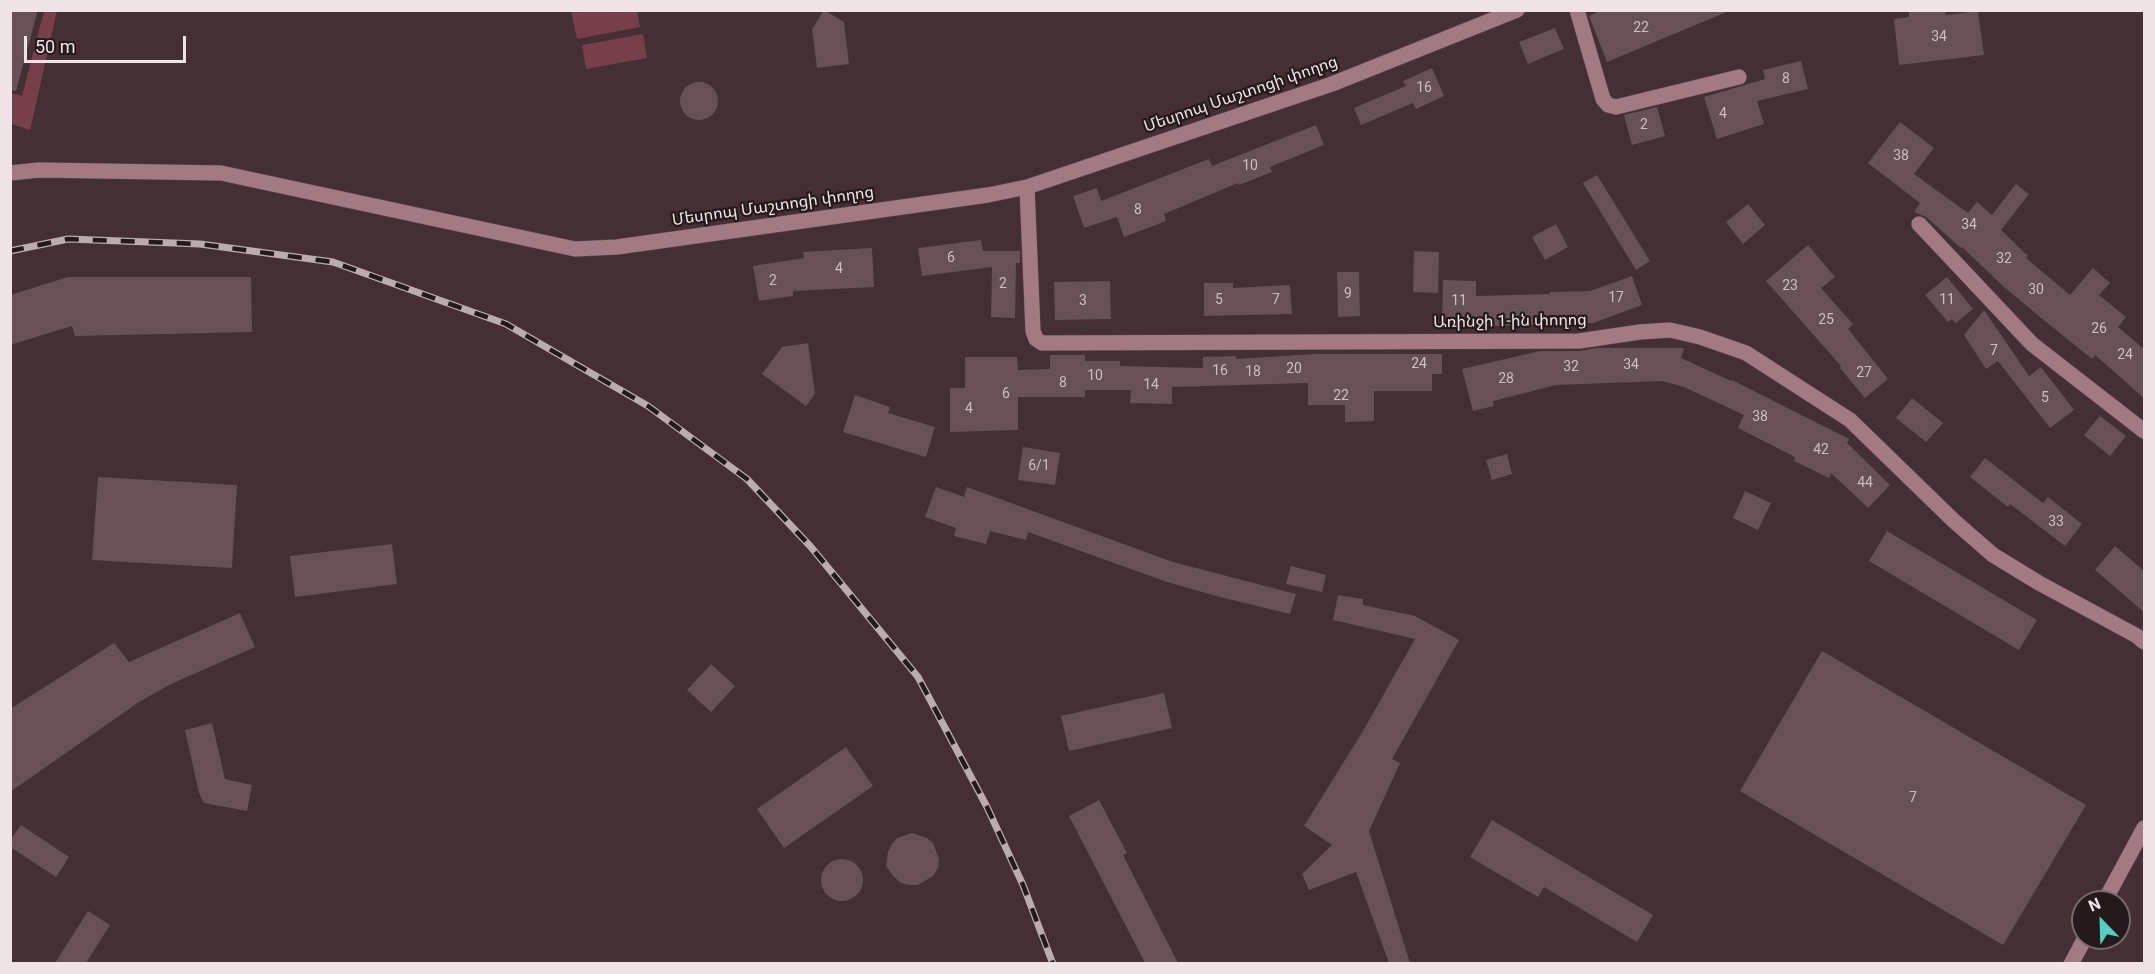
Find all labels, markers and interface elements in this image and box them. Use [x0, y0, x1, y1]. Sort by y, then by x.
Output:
house number: 22 [1633, 20, 1649, 36]
scale bar [27, 24, 189, 62]
house number: 34 [1931, 29, 1947, 45]
text: 50 m [35, 36, 75, 57]
street label: Մեսրոպ Մաշտոցի փողոց [1142, 53, 1340, 137]
house number: 8 [1782, 71, 1790, 87]
house number: 16 [1416, 80, 1432, 96]
house number: 4 [1719, 106, 1727, 122]
house number: 2 [1640, 117, 1648, 133]
house number: 38 [1893, 148, 1909, 164]
house number: 10 [1242, 158, 1258, 174]
street label: Մեսրոպ Մաշտոցի փողոց [671, 183, 875, 231]
house number: 8 [1134, 202, 1142, 218]
house number: 34 [1961, 217, 1977, 233]
house number: 6 [947, 250, 955, 266]
house number: 32 [1996, 251, 2012, 267]
house number: 4 [835, 261, 843, 277]
house number: 2 [769, 273, 777, 289]
house number: 2 [999, 276, 1007, 292]
house number: 23 [1782, 278, 1798, 294]
house number: 30 [2028, 282, 2044, 298]
house number: 9 [1344, 286, 1352, 302]
house number: 17 [1608, 290, 1624, 306]
house number: 5 [1215, 292, 1223, 308]
house number: 7 [1272, 292, 1280, 308]
house number: 11 [1939, 292, 1955, 308]
house number: 3 [1079, 293, 1087, 309]
house number: 11 [1451, 293, 1467, 309]
street label: Առինջի 1-ին փողոց [1433, 311, 1587, 333]
house number: 25 [1818, 312, 1834, 328]
house number: 26 [2091, 321, 2107, 337]
house number: 7 [1990, 343, 1998, 359]
house number: 24 [2117, 347, 2133, 363]
house number: 24 [1411, 356, 1427, 372]
house number: 34 [1623, 357, 1639, 373]
house number: 32 [1563, 359, 1579, 375]
house number: 20 [1286, 361, 1302, 377]
house number: 16 [1212, 363, 1228, 379]
house number: 18 [1245, 364, 1261, 380]
house number: 27 [1856, 365, 1872, 381]
house number: 10 [1087, 368, 1103, 384]
house number: 28 [1498, 371, 1514, 387]
house number: 8 [1059, 375, 1067, 391]
house number: 14 [1143, 377, 1159, 393]
house number: 6 [1002, 386, 1010, 402]
house number: 22 [1333, 388, 1349, 404]
house number: 5 [2041, 390, 2049, 406]
house number: 4 [965, 401, 973, 417]
house number: 38 [1752, 409, 1768, 425]
house number: 42 [1813, 442, 1829, 458]
house number: 6/1 [1028, 458, 1050, 474]
house number: 44 [1857, 475, 1873, 491]
house number: 33 [2048, 514, 2064, 530]
house number: 7 [1909, 790, 1917, 806]
north arrow [2071, 890, 2131, 950]
text: N [2086, 894, 2103, 916]

